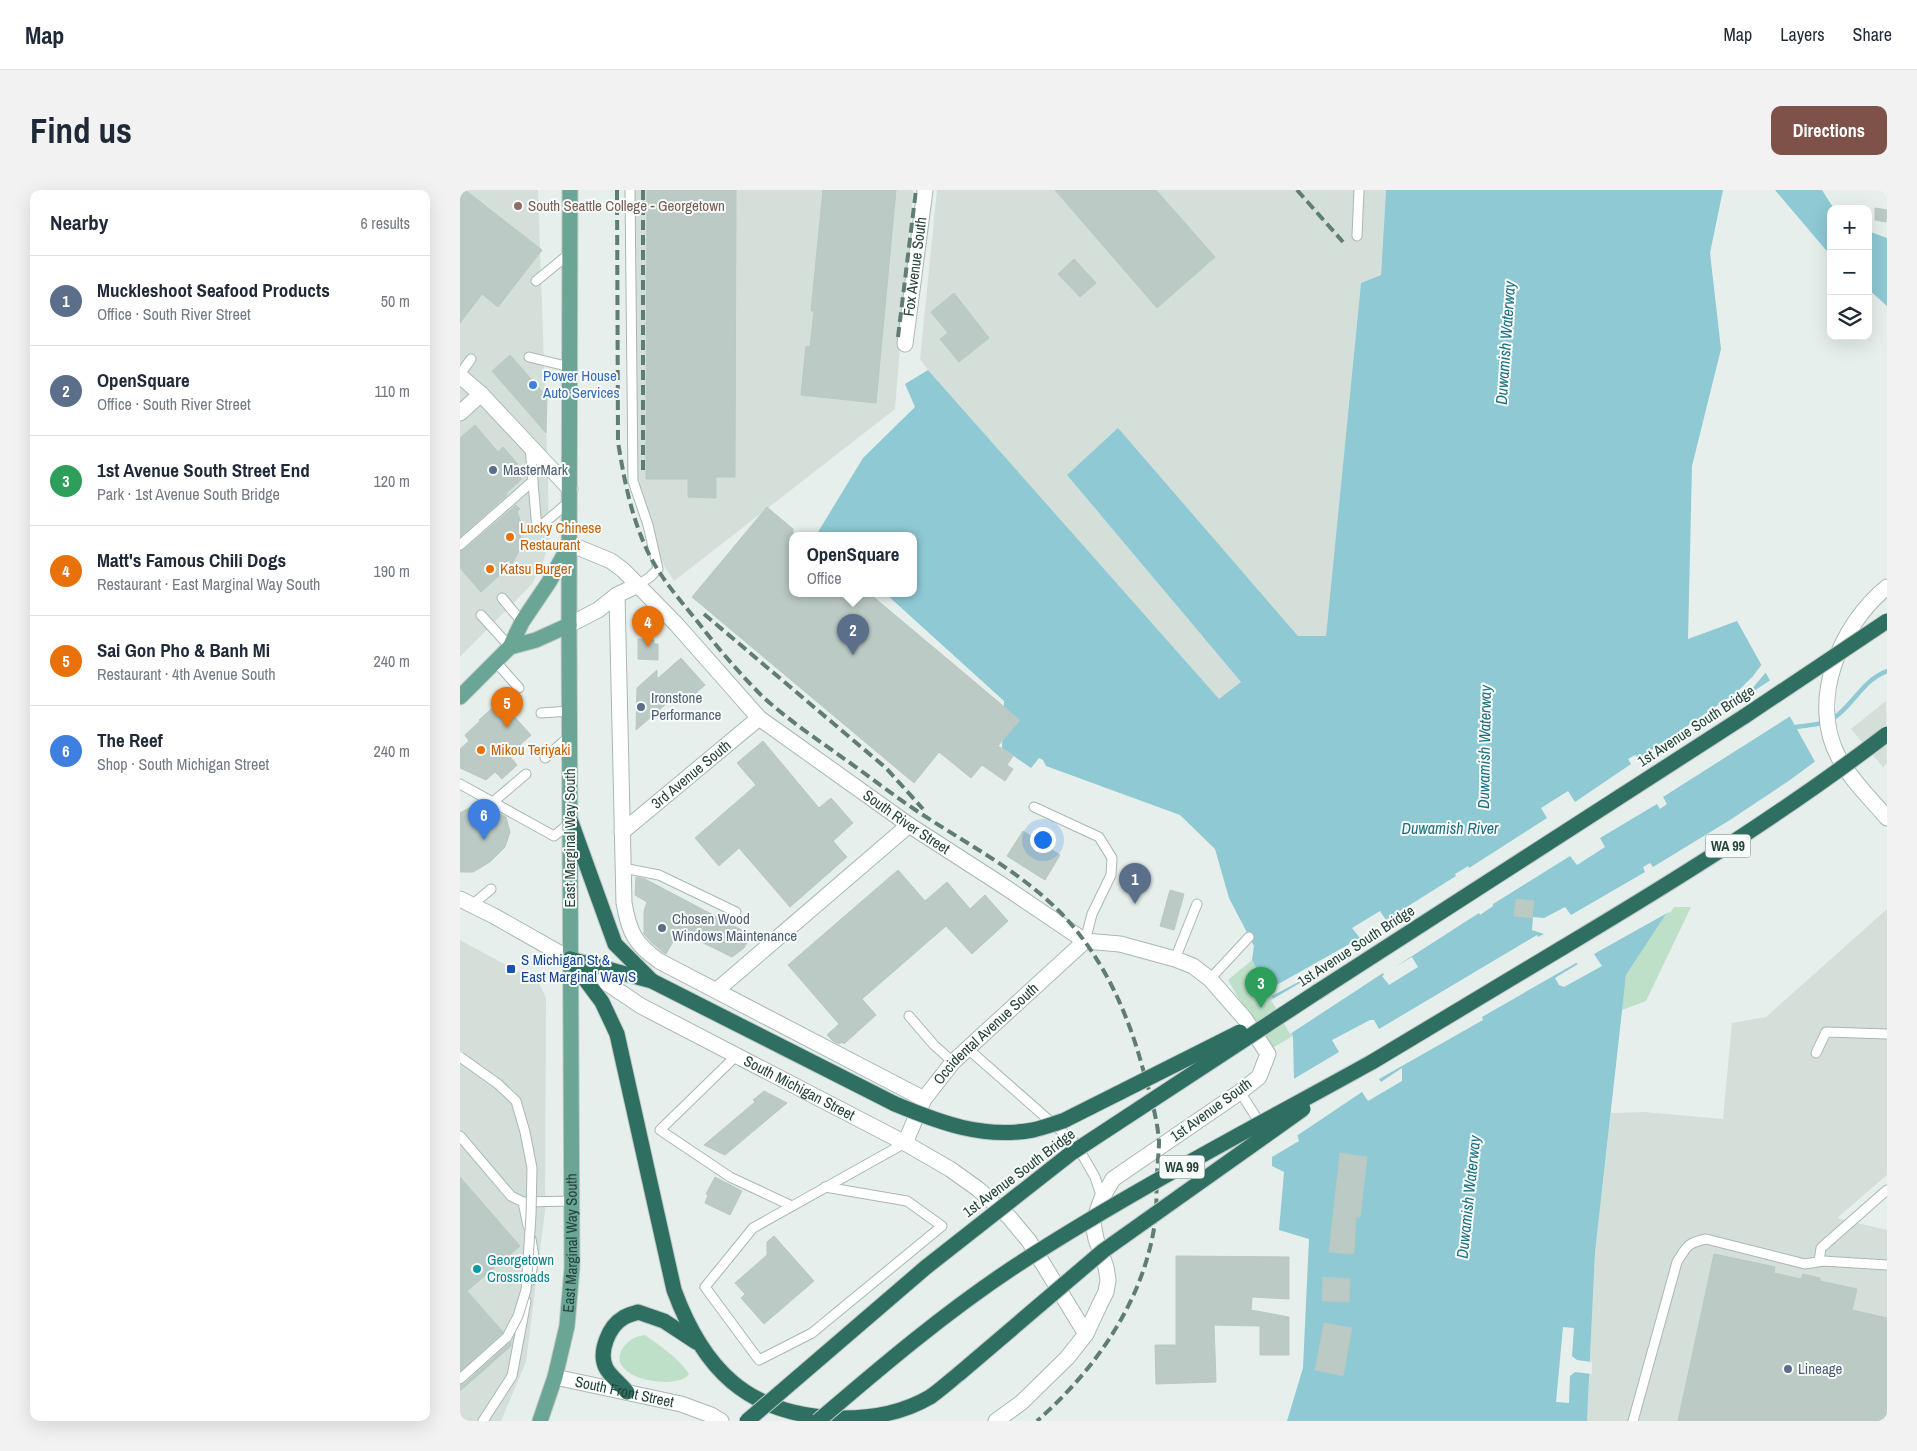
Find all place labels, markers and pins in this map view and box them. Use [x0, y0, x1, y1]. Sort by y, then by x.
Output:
place label: South Seattle College - Georgetown [528, 195, 725, 216]
marker: South Seattle College - Georgetown [512, 200, 524, 212]
place label: Power House Auto Services [542, 365, 620, 403]
marker: Power House Auto Services [527, 379, 539, 391]
place label: MasterMark [503, 459, 569, 480]
marker: MasterMark [487, 464, 499, 476]
place label: Lucky Chinese Restaurant [520, 517, 602, 555]
marker: Lucky Chinese Restaurant [504, 531, 516, 543]
place label: Katsu Burger [500, 558, 572, 579]
marker: Katsu Burger [484, 563, 496, 575]
pin: 4 [632, 606, 664, 647]
pin: 2 [837, 614, 869, 655]
pin: 5 [491, 687, 523, 728]
place label: Ironstone Performance [651, 687, 722, 725]
marker: Ironstone Performance [635, 701, 647, 713]
place label: Mikou Teriyaki [491, 739, 571, 760]
marker: Mikou Teriyaki [475, 744, 487, 756]
pin: 6 [468, 799, 500, 840]
pin: 1 [1119, 863, 1151, 904]
place label: Chosen Wood Windows Maintenance [672, 908, 797, 946]
marker: Chosen Wood Windows Maintenance [656, 922, 668, 934]
place label: S Michigan St & East Marginal Way S [521, 949, 636, 987]
marker: S Michigan St & East Marginal Way S [505, 963, 517, 975]
pin: 3 [1245, 967, 1277, 1008]
place label: Georgetown Crossroads [487, 1249, 554, 1287]
marker: Georgetown Crossroads [471, 1263, 483, 1275]
place label: Lineage [1798, 1358, 1843, 1379]
marker: Lineage [1782, 1363, 1794, 1375]

